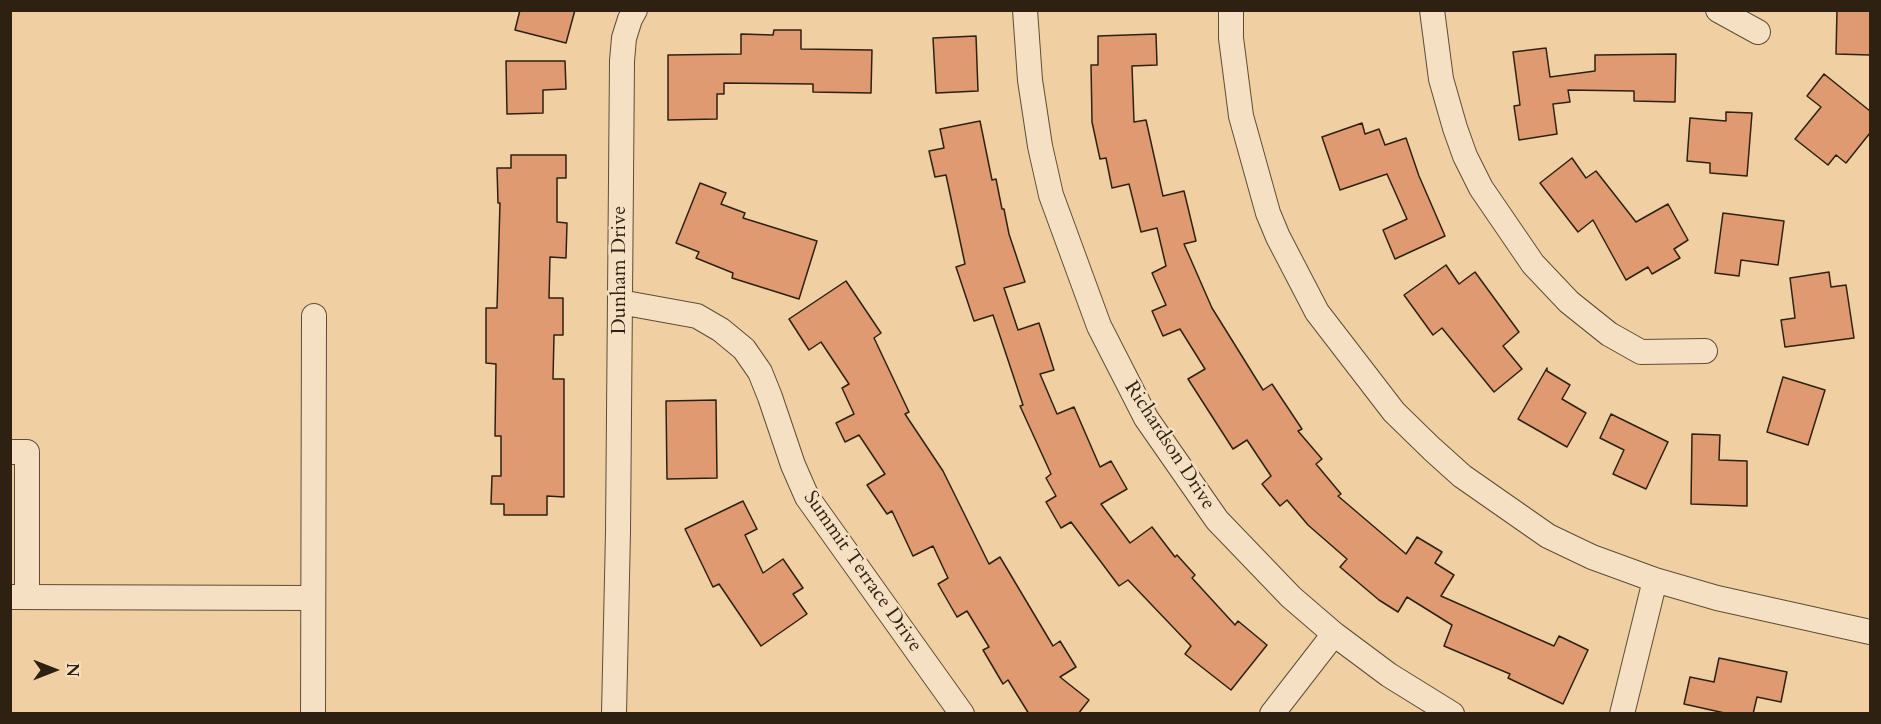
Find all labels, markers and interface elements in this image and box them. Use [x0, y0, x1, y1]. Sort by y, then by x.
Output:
street label: Dunham Drive [608, 206, 632, 334]
street label: Richardson Drive [1118, 377, 1220, 515]
street label: Summit Terrace Drive [797, 487, 927, 657]
north arrow [24, 640, 84, 700]
text: N [61, 663, 83, 677]

